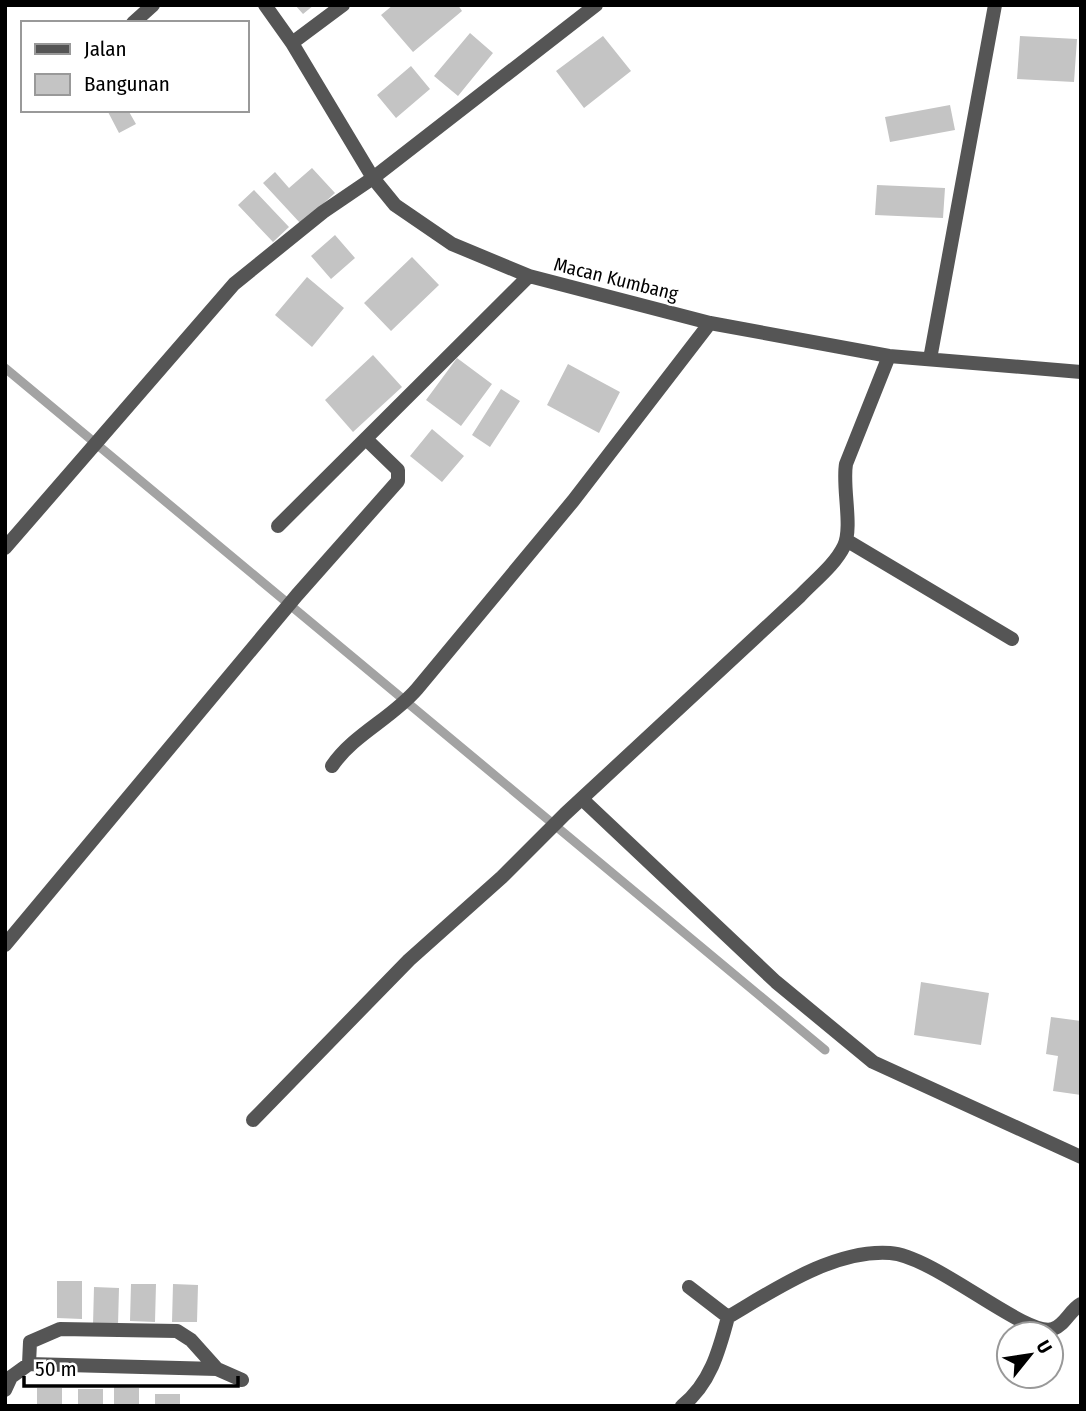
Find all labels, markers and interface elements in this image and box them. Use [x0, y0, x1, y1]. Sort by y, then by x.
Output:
legend [21, 21, 248, 112]
text: Jalan [84, 36, 127, 62]
text: Bangunan [84, 71, 170, 97]
street label: Macan Kumbang [552, 252, 681, 306]
north arrow [995, 1320, 1065, 1390]
text: U [1032, 1336, 1057, 1357]
scale bar [24, 1344, 238, 1388]
text: 50 m [35, 1356, 77, 1382]

